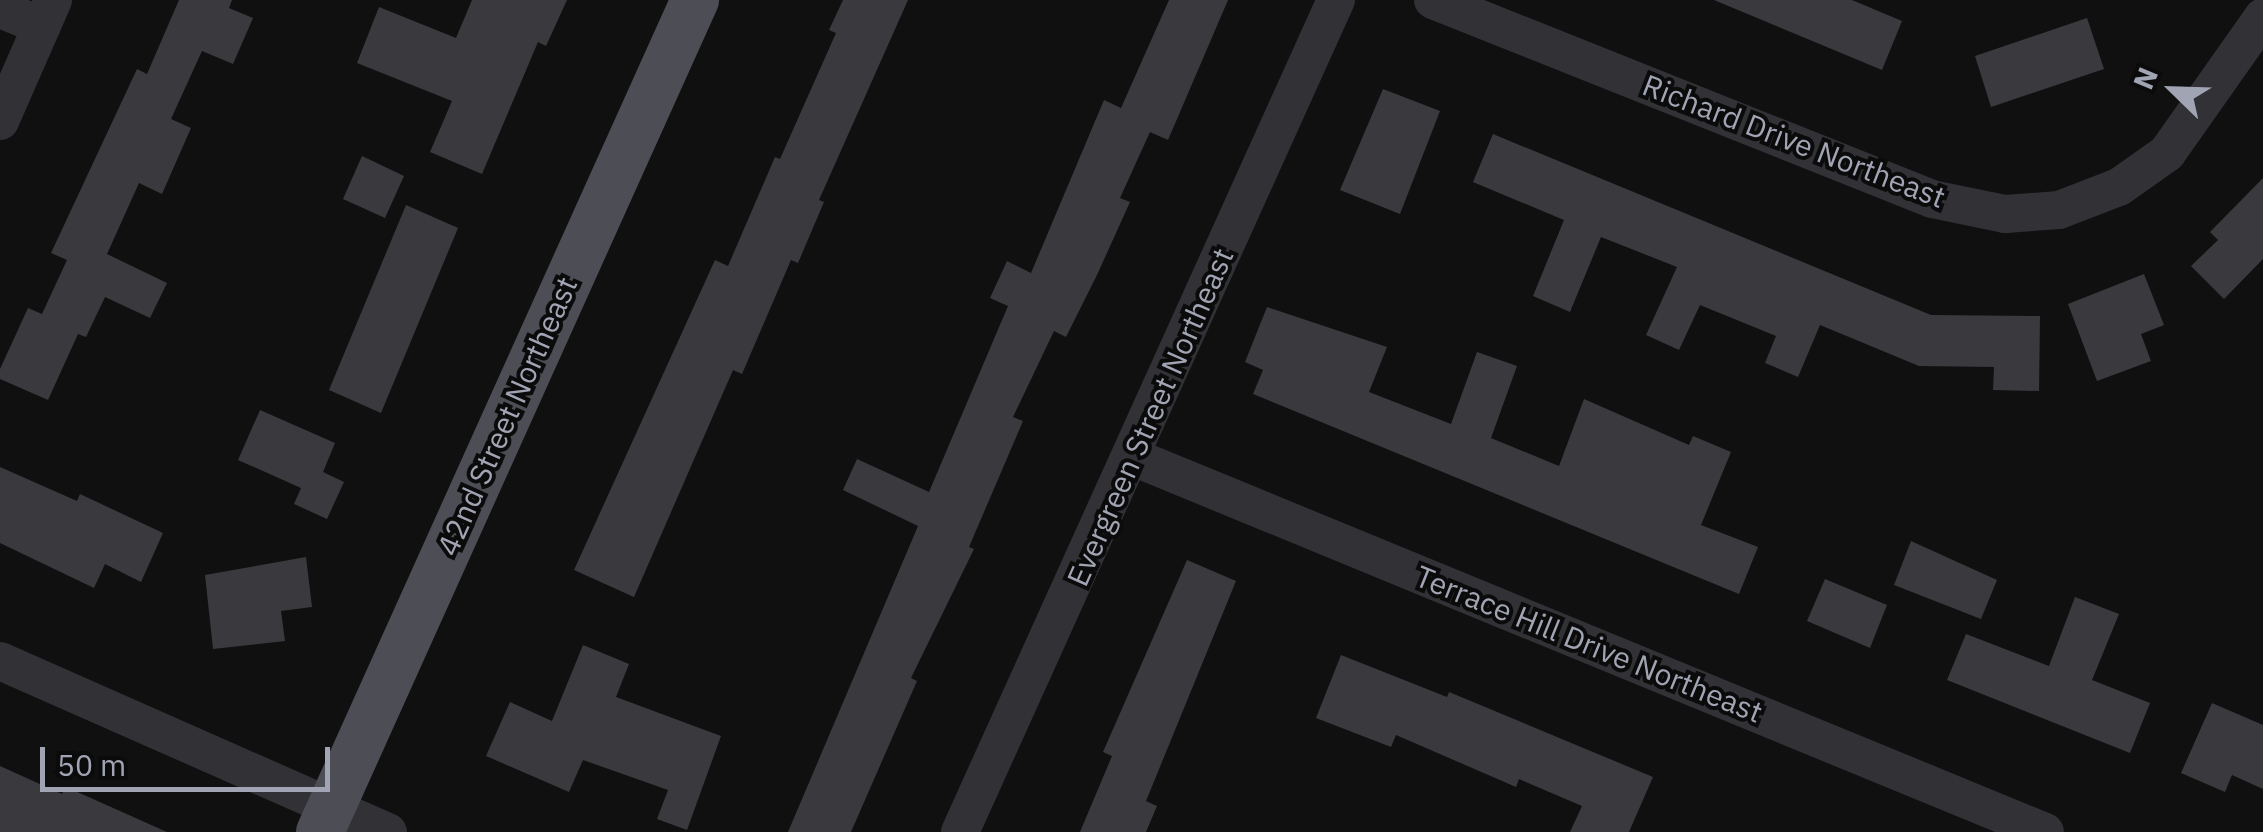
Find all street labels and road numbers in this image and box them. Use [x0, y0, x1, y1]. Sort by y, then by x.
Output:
street label: Richard Drive Northeast [1638, 67, 1950, 215]
street label: Evergreen Street Northeast [1059, 242, 1241, 592]
street label: 42nd Street Northeast [429, 271, 585, 561]
street label: Terrace Hill Drive Northeast [1410, 558, 1768, 730]

